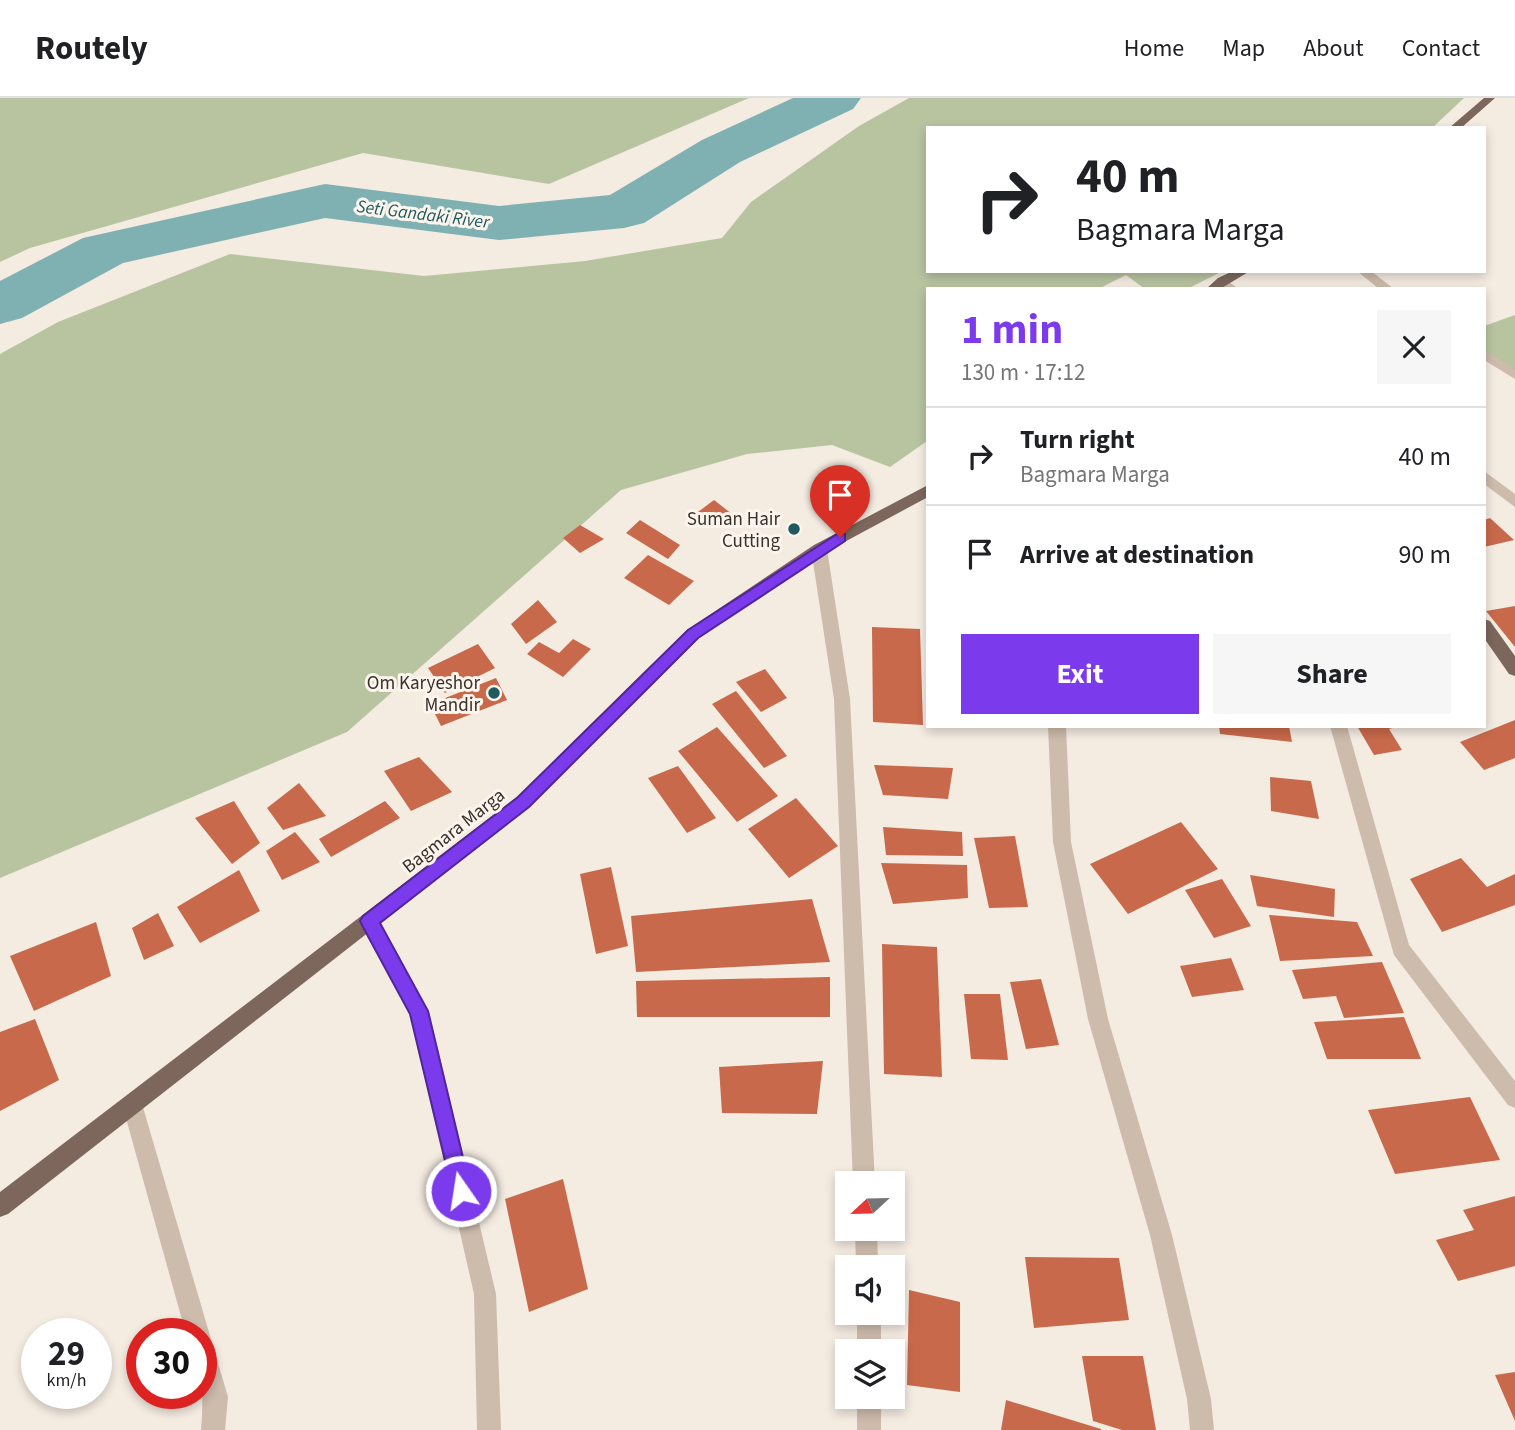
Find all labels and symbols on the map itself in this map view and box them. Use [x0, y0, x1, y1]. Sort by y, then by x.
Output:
water label: Seti Gandaki River [355, 194, 492, 235]
pin [810, 465, 870, 537]
place label: Suman Hair Cutting [687, 506, 780, 555]
marker: Suman Hair Cutting [786, 521, 802, 537]
place label: Om Karyeshor Mandir [367, 670, 480, 719]
marker: Om Karyeshor Mandir [486, 685, 502, 701]
street label: Bagmara Marga [397, 782, 511, 880]
position arrow [424, 1154, 498, 1228]
north arrow [835, 1171, 905, 1241]
speed limit sign: 30 [126, 1318, 217, 1409]

